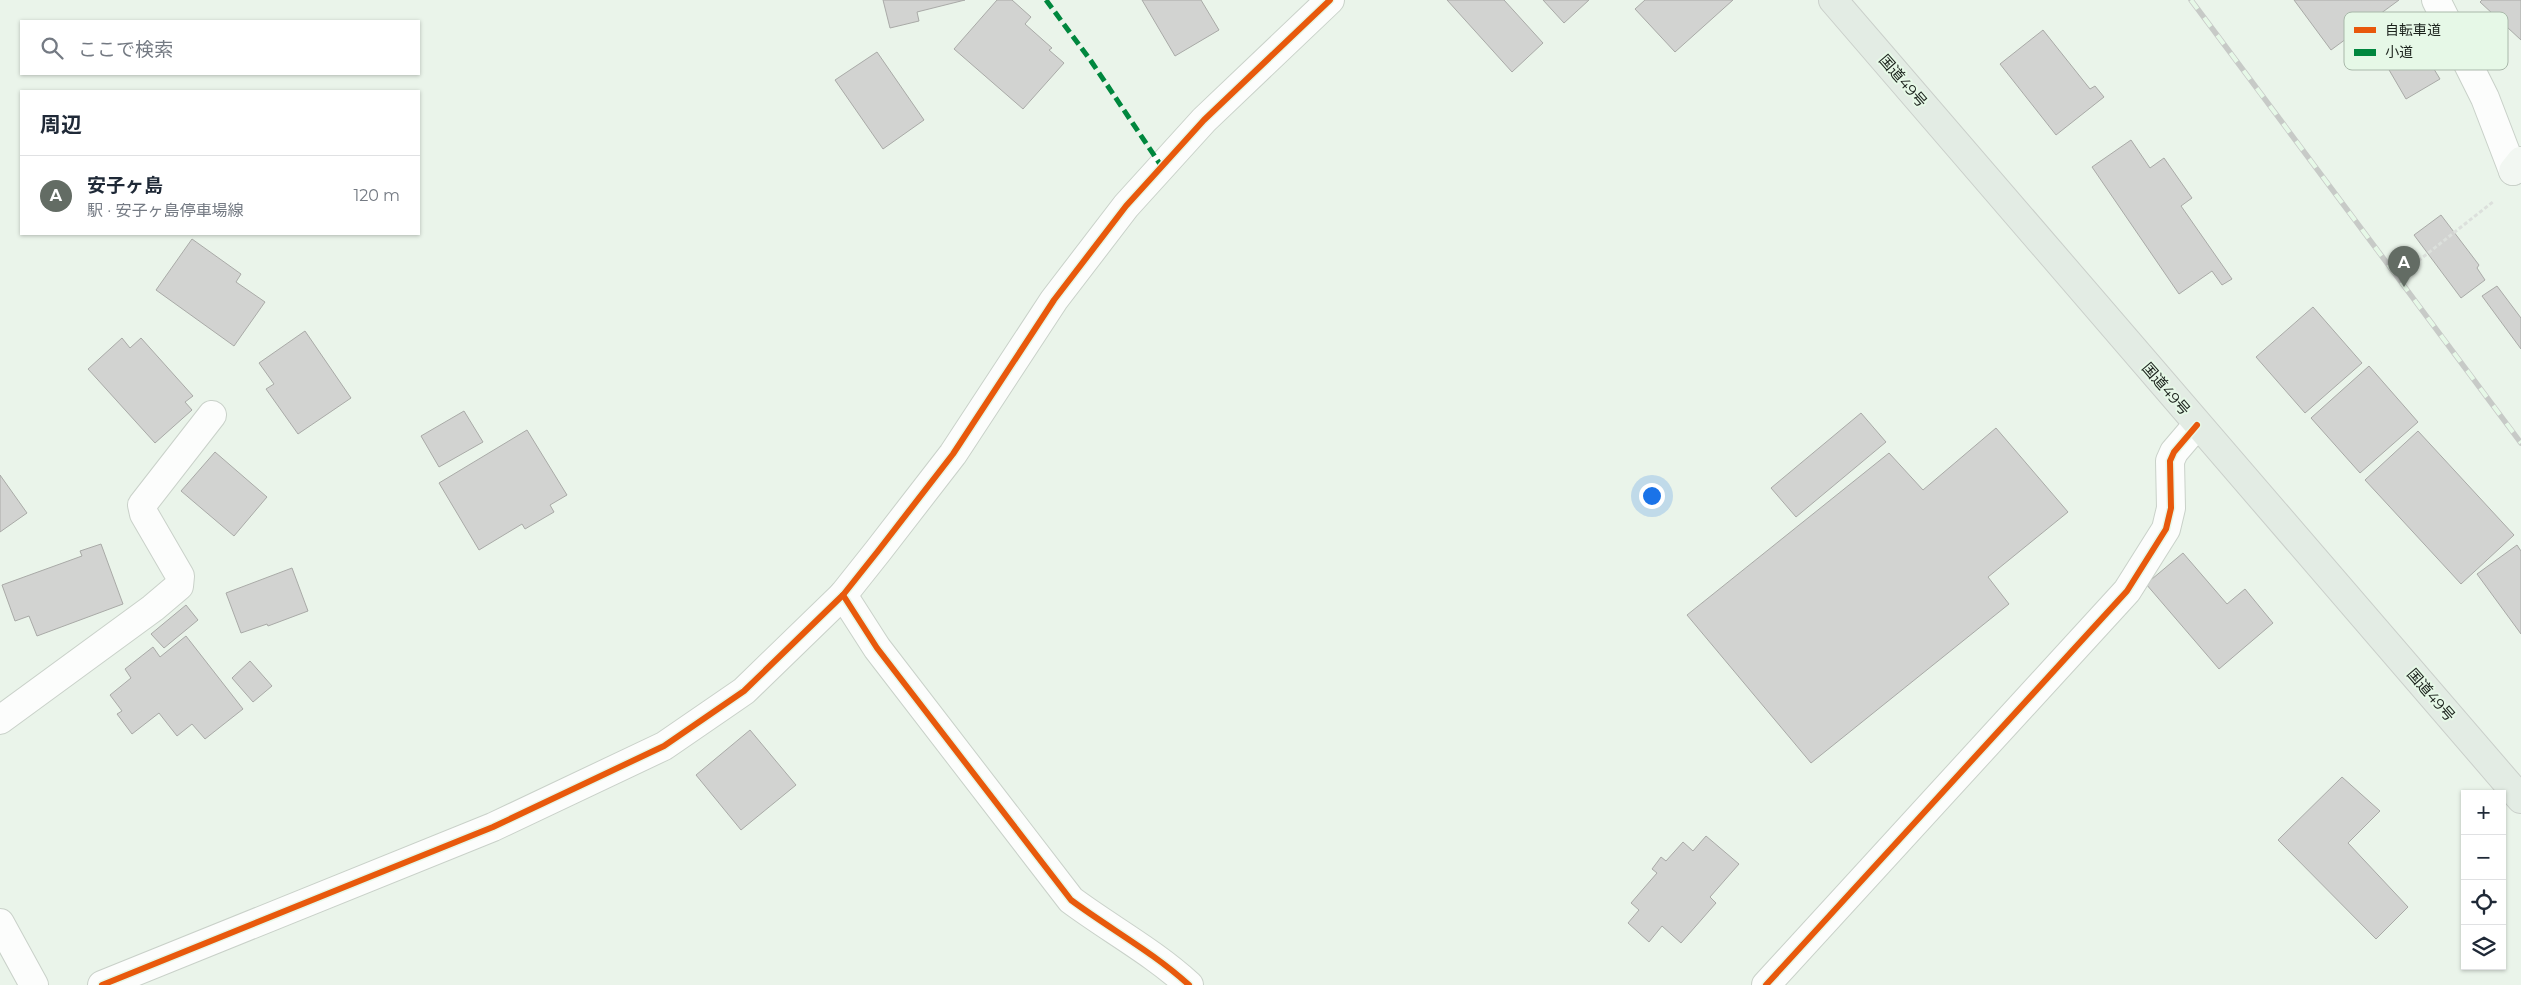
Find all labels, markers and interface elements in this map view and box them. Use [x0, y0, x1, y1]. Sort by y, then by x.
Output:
legend [2344, 12, 2508, 70]
search box [20, 20, 420, 75]
text: 自転車道 [2385, 21, 2441, 39]
icon: search [38, 34, 66, 62]
text: ここで検索 [78, 38, 173, 61]
text: 小道 [2385, 43, 2413, 61]
street label: 国道49号 [1875, 50, 1932, 111]
text: 周辺 [40, 112, 82, 137]
text: 安子ヶ島 [87, 174, 163, 197]
text: A [50, 186, 62, 205]
text: 120 m [353, 186, 400, 205]
text: 駅 · 安子ヶ島停車場線 [87, 201, 243, 220]
pin: A [2388, 246, 2420, 287]
street label: 国道49号 [2138, 358, 2195, 419]
your location [1639, 483, 1665, 509]
street label: 国道49号 [2403, 664, 2460, 725]
map controls [2461, 790, 2506, 970]
button: + [2461, 790, 2506, 835]
button: − [2461, 835, 2506, 880]
button: locate [2461, 880, 2506, 925]
button: layers [2461, 925, 2506, 970]

